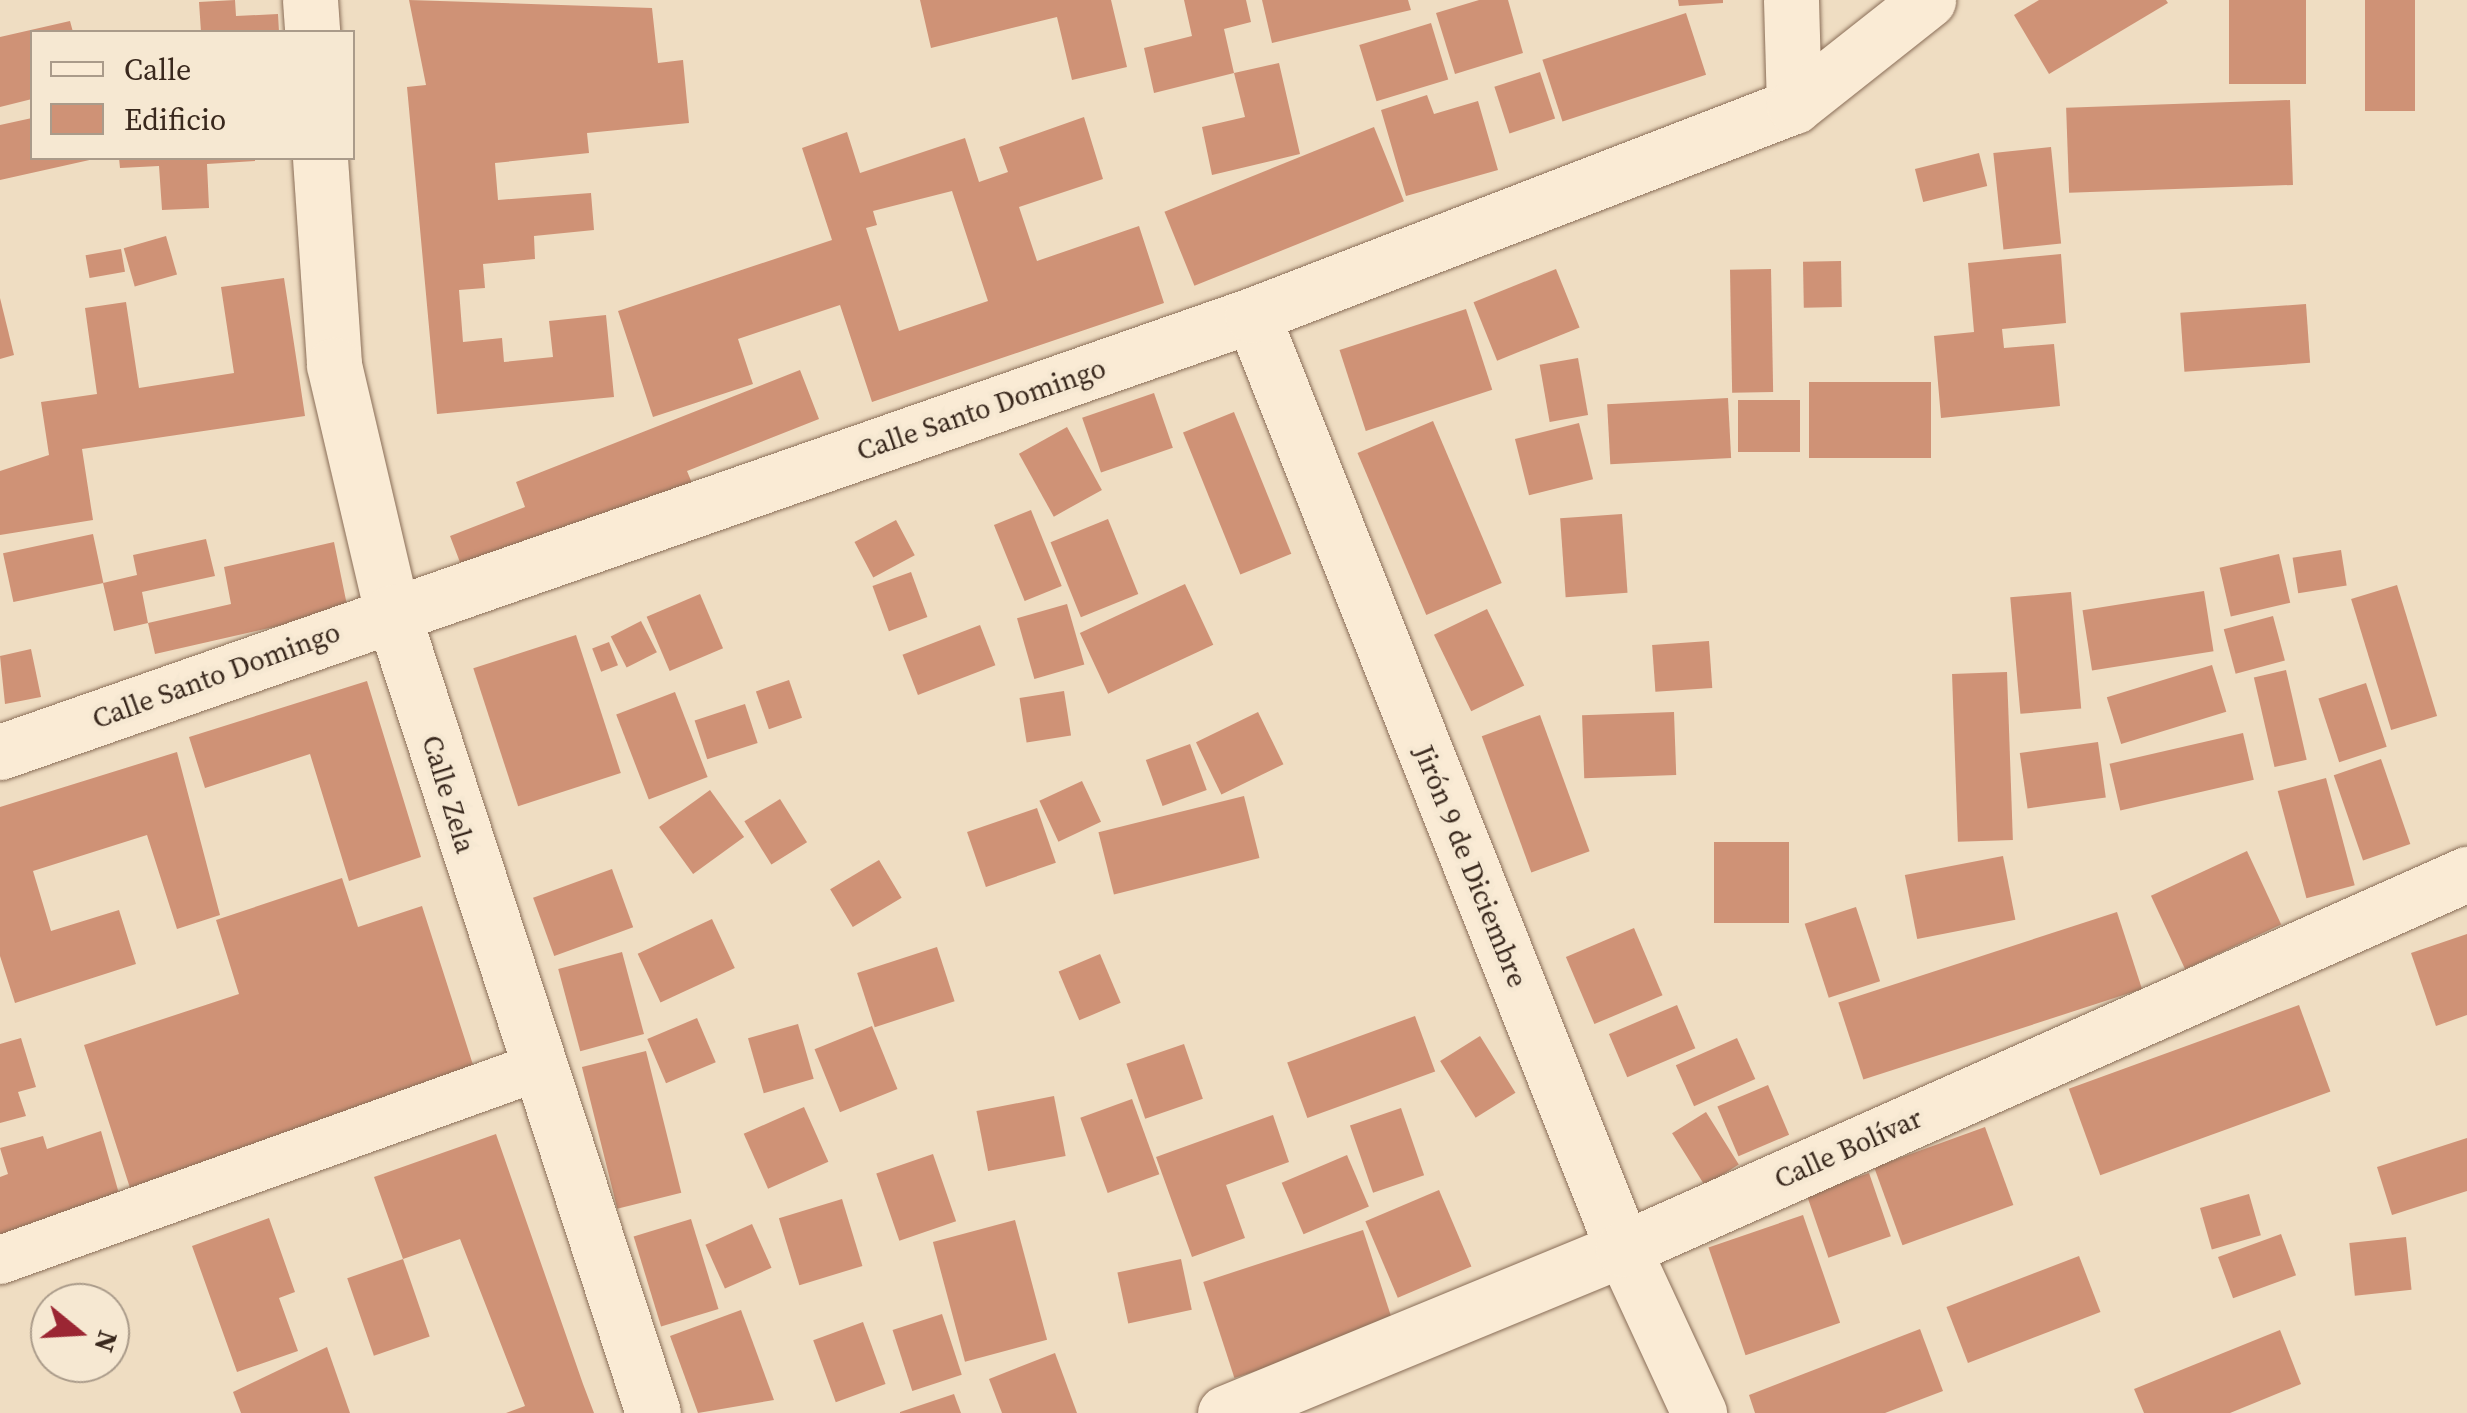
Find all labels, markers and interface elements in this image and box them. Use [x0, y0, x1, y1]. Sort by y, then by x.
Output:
legend [30, 30, 355, 160]
text: Calle [124, 49, 191, 90]
text: Edificio [124, 99, 226, 140]
street label: Calle Santo Domingo [852, 351, 1110, 467]
street label: Calle Santo Domingo [88, 615, 344, 735]
street label: Calle Zela [415, 731, 483, 857]
street label: Jirón 9 de Diciembre [1407, 740, 1535, 992]
street label: Calle Bolívar [1769, 1101, 1927, 1195]
north arrow [30, 1283, 130, 1383]
text: N [85, 1326, 128, 1357]

